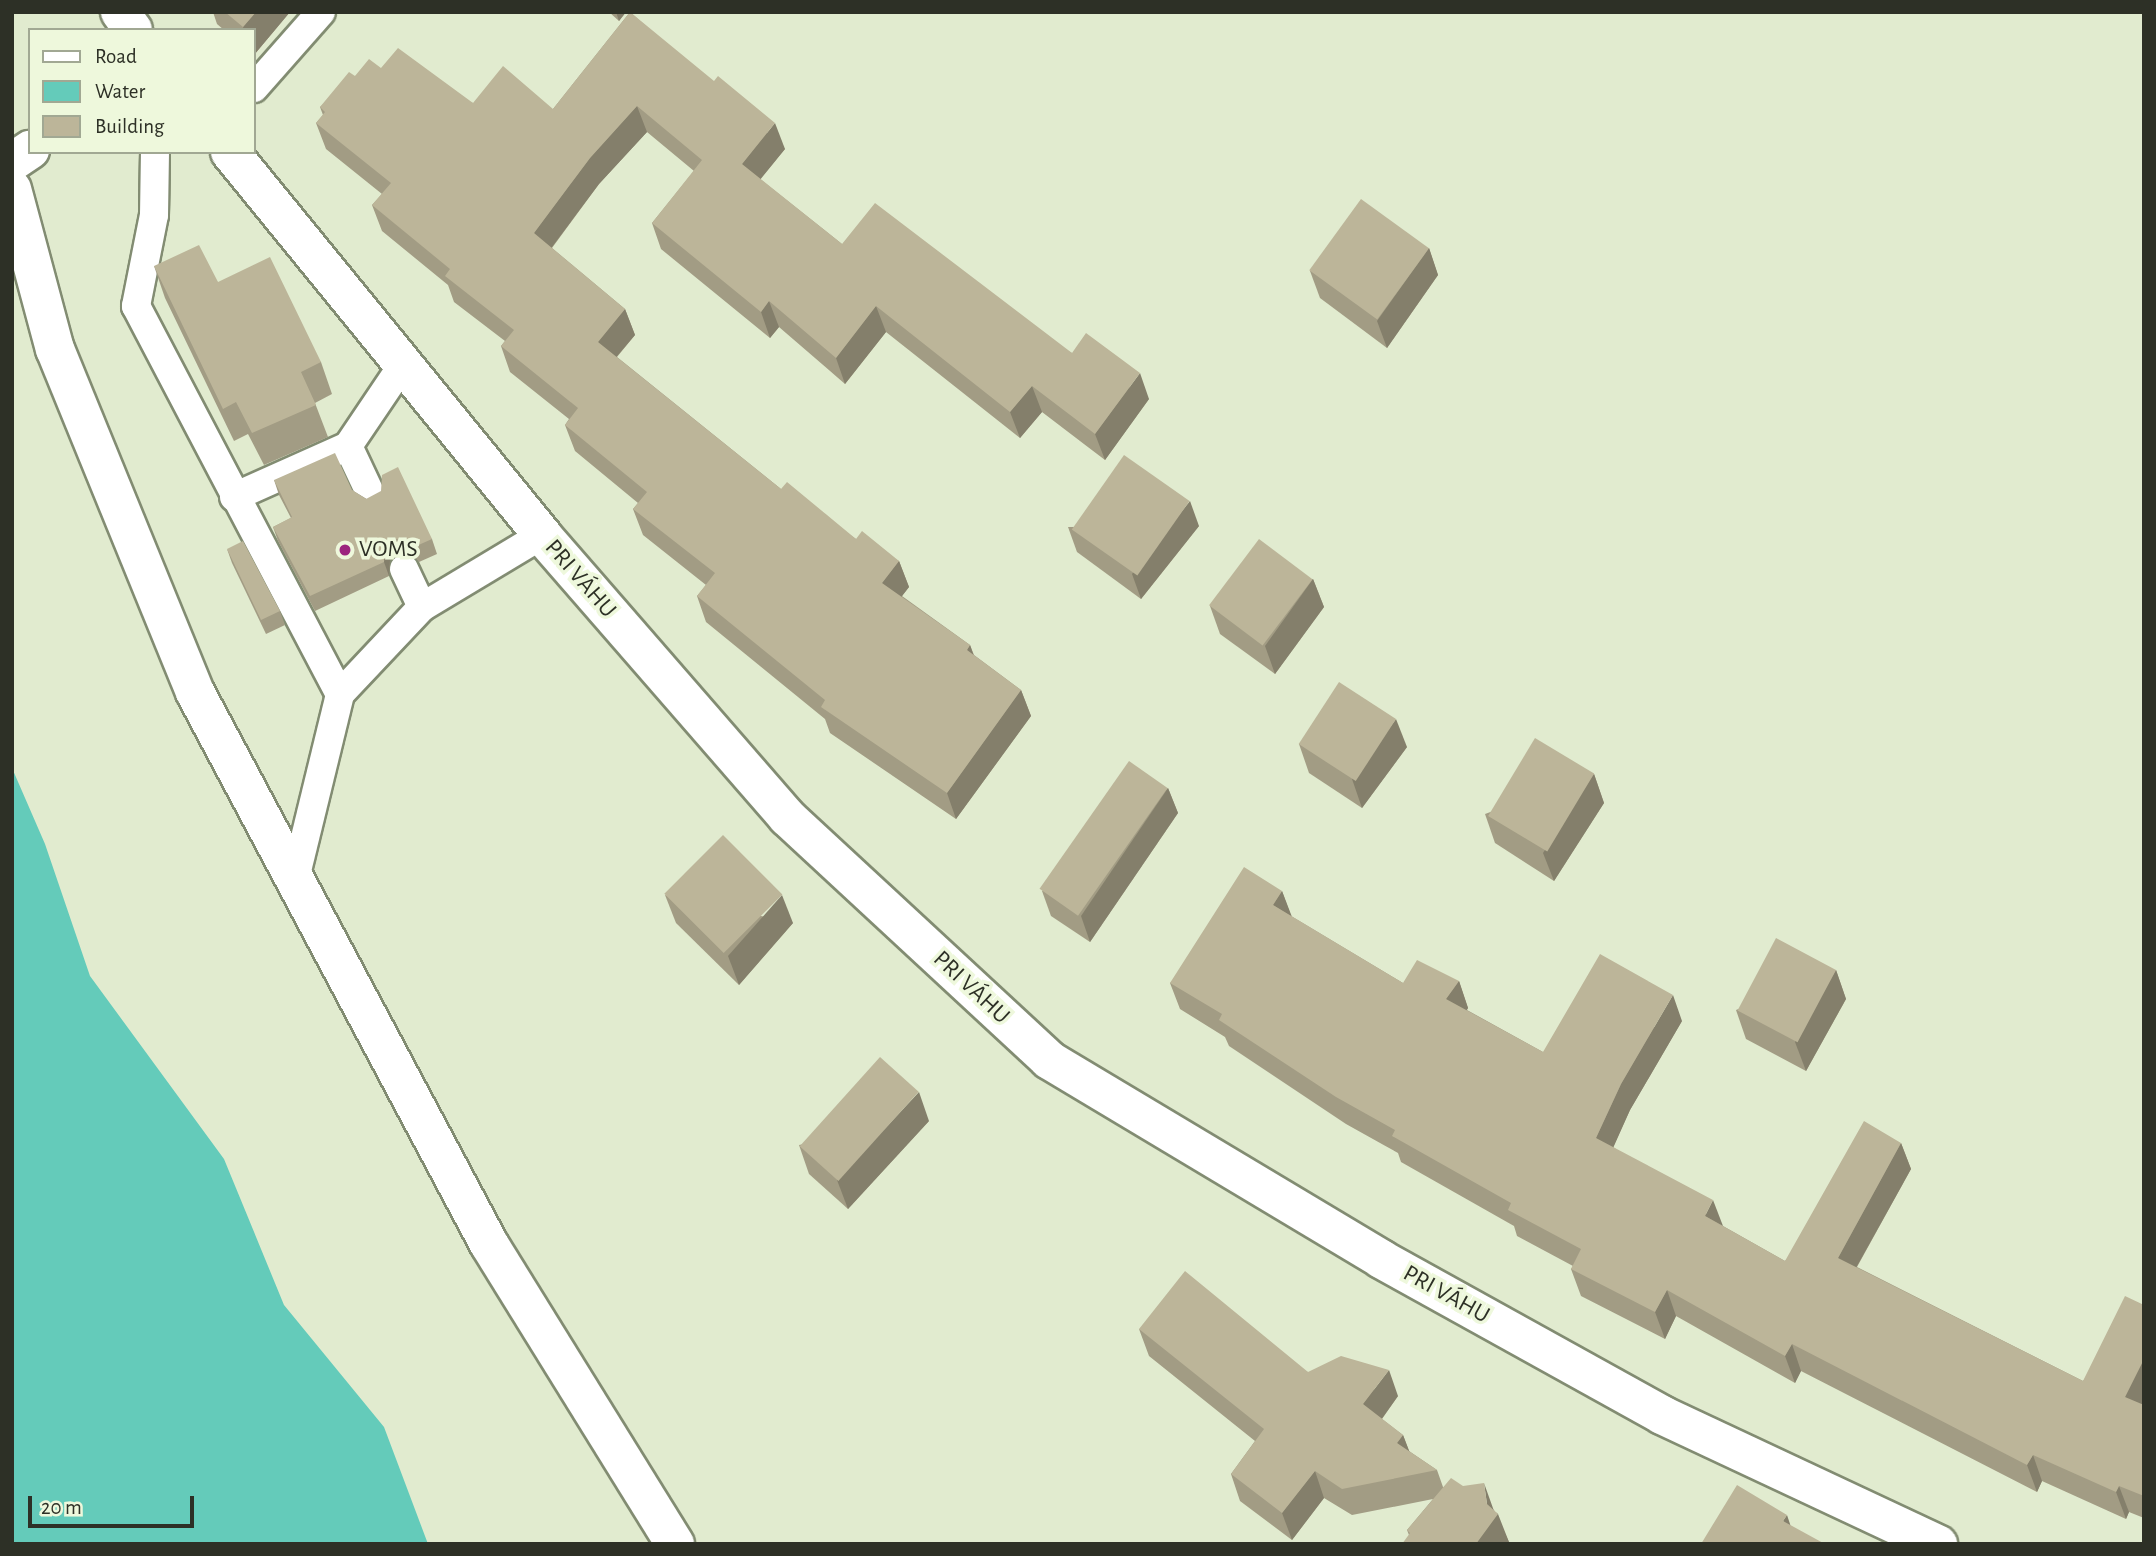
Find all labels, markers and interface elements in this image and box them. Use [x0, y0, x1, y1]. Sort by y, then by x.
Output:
legend [28, 28, 256, 154]
text: Road [95, 46, 137, 67]
text: Water [95, 81, 145, 102]
text: Building [95, 116, 164, 137]
street label: PRI VÁHU [538, 534, 622, 624]
place label: VOMS [359, 536, 418, 564]
marker: VOMS [337, 542, 353, 558]
street label: PRI VÁHU [927, 945, 1015, 1031]
street label: PRI VÁHU [1398, 1259, 1494, 1331]
scale bar [32, 1482, 198, 1526]
text: 20 m [41, 1497, 82, 1518]

